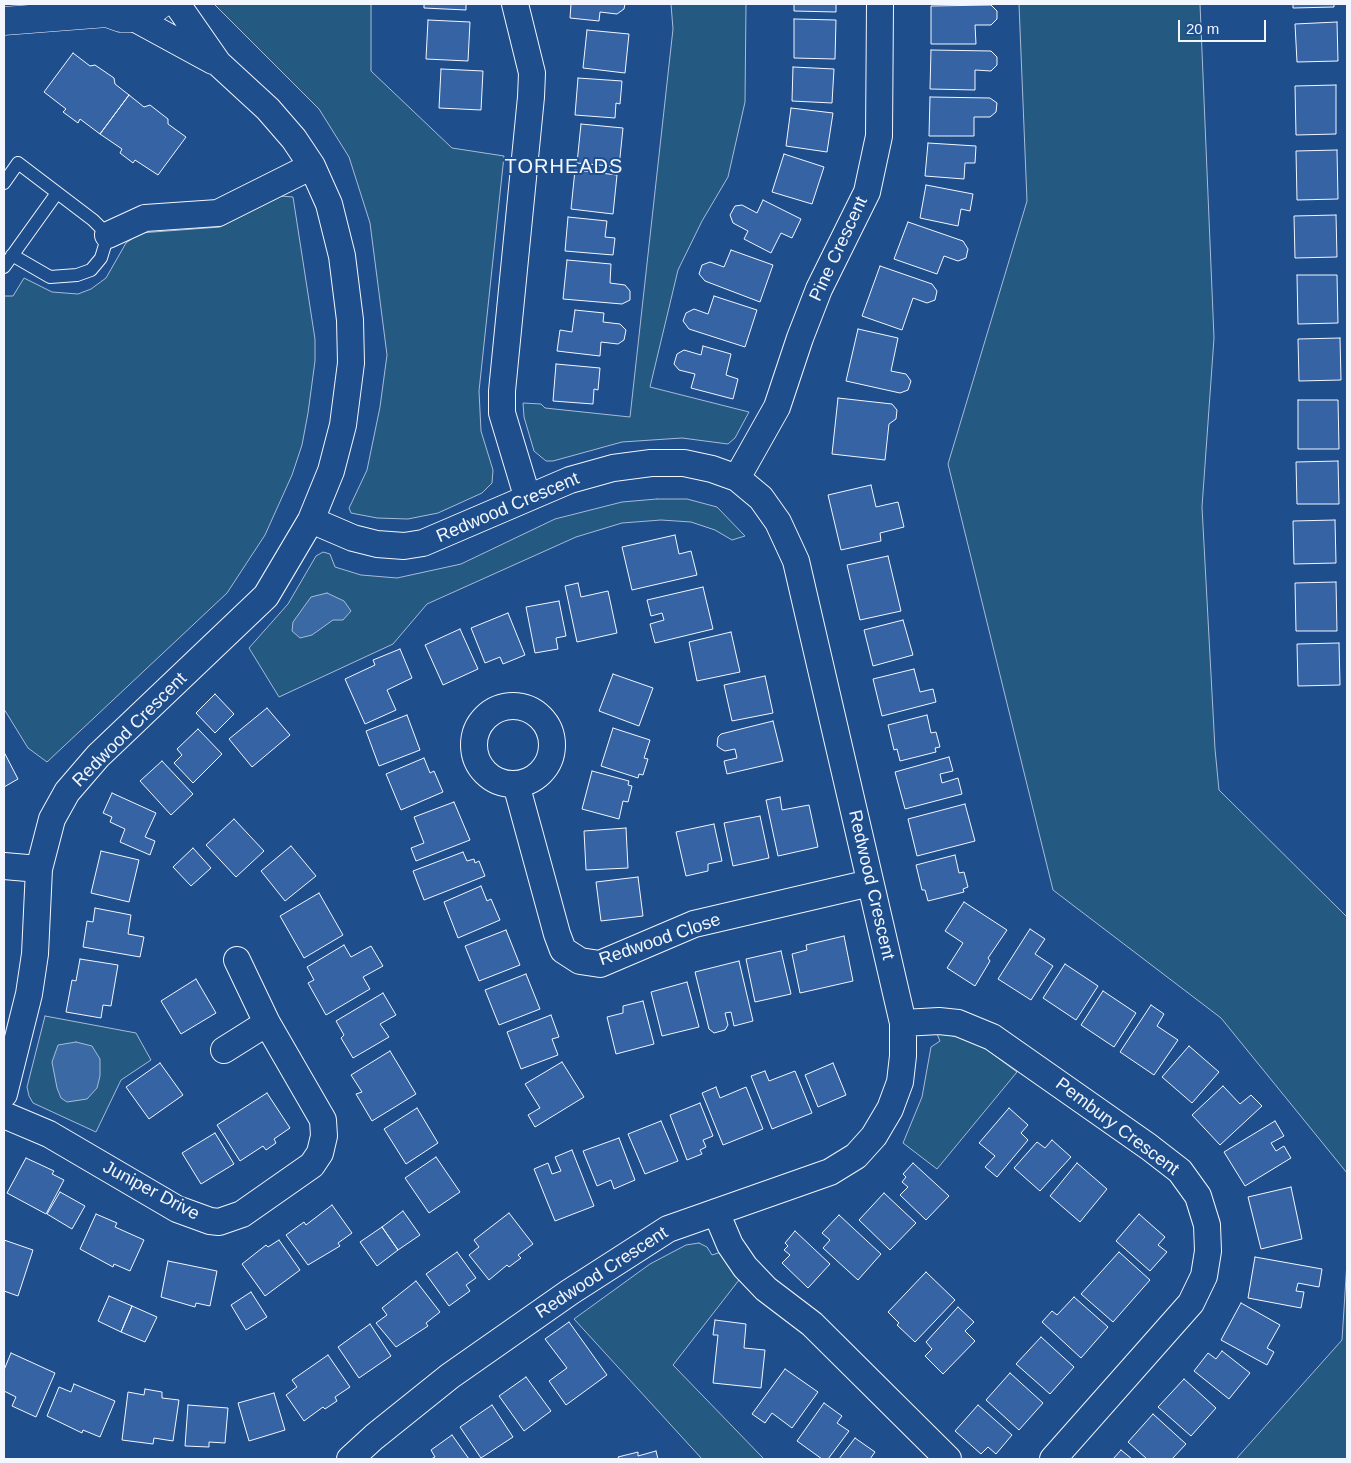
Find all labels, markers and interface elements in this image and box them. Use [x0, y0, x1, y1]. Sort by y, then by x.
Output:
scale bar [1181, 10, 1268, 42]
text: 20 m [1186, 20, 1219, 37]
district label: TORHEADS [504, 155, 624, 179]
street label: Pine Crescent [805, 193, 873, 305]
street label: Redwood Crescent [433, 468, 583, 548]
street label: Redwood Crescent [68, 668, 192, 792]
street label: Redwood Crescent [843, 808, 899, 962]
street label: Redwood Close [596, 909, 724, 971]
street label: Pembury Crescent [1051, 1074, 1183, 1180]
street label: Juniper Drive [99, 1157, 203, 1225]
street label: Redwood Crescent [532, 1222, 672, 1324]

